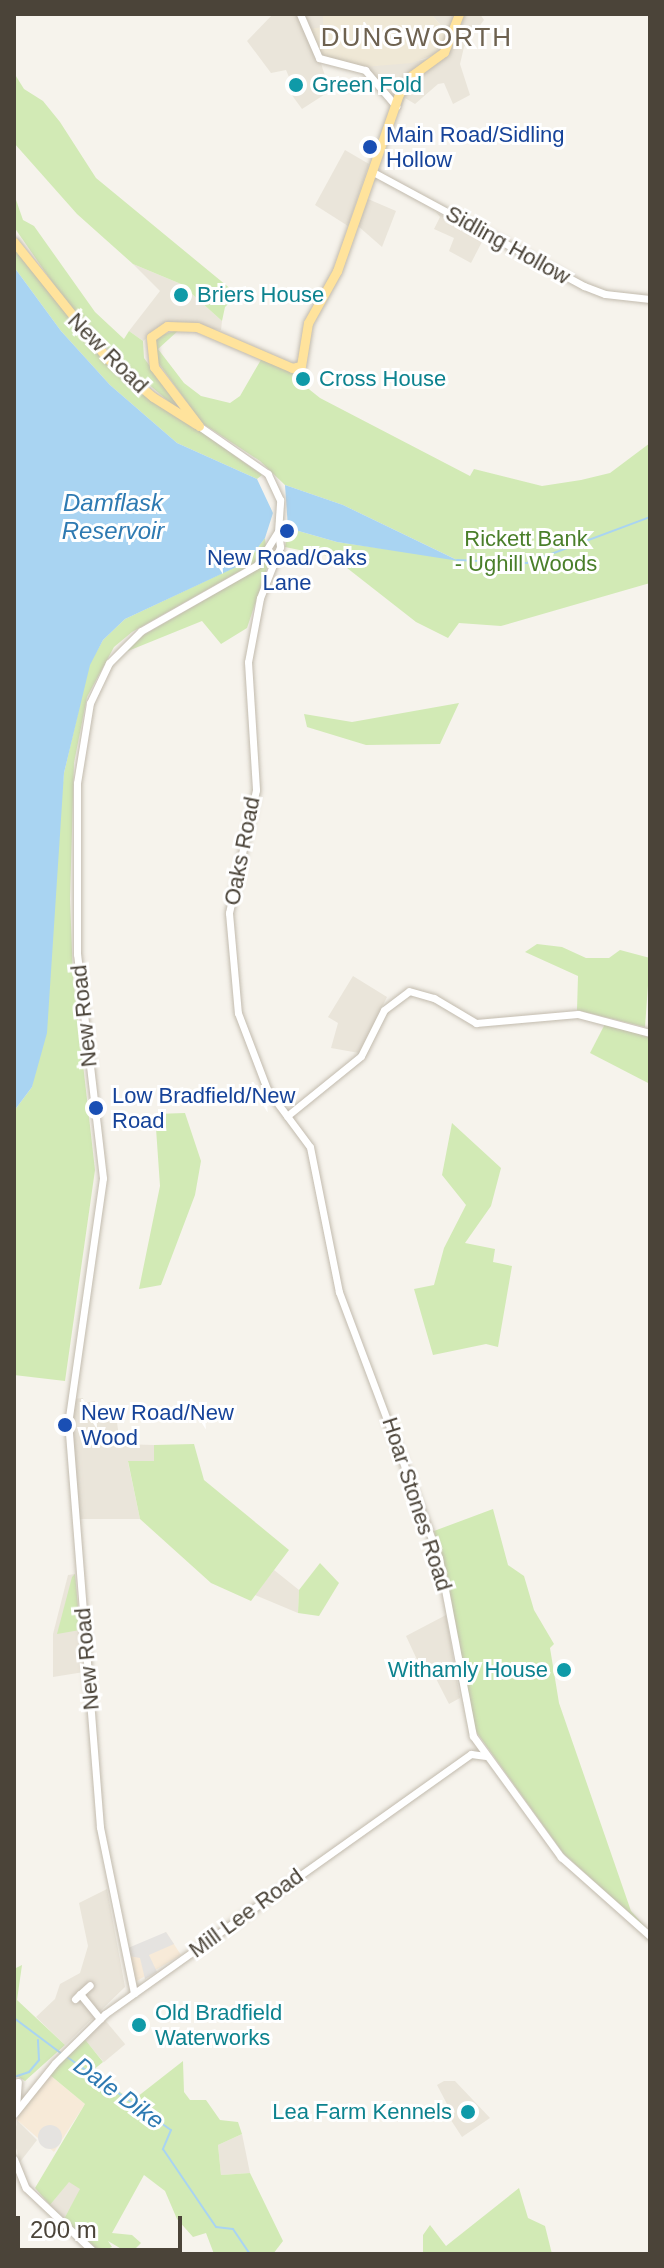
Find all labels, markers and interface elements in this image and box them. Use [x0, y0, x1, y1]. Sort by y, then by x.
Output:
district label: DUNGWORTH [321, 22, 513, 54]
place label: Green Fold [312, 72, 422, 98]
marker: Green Fold [287, 76, 305, 94]
place label: Main Road/Sidling Hollow [386, 121, 565, 172]
marker: Main Road/Sidling Hollow [361, 138, 379, 156]
street label: Sidling Hollow [441, 200, 575, 290]
place label: Briers House [197, 282, 324, 308]
marker: Briers House [172, 286, 190, 304]
street label: New Road [62, 307, 154, 399]
place label: Cross House [319, 366, 446, 392]
marker: Cross House [294, 370, 312, 388]
water label: Damflask Reservoir [62, 489, 164, 545]
marker: New Road/Oaks Lane [278, 522, 296, 540]
park label: Rickett Bank - Ughill Woods [455, 525, 597, 576]
place label: New Road/Oaks Lane [207, 544, 367, 596]
street label: Oaks Road [219, 794, 265, 908]
street label: New Road [66, 964, 102, 1068]
place label: Low Bradfield/New Road [112, 1082, 295, 1134]
marker: Low Bradfield/New Road [87, 1099, 105, 1117]
place label: New Road/New Wood [81, 1399, 234, 1450]
street label: Hoar Stones Road [376, 1414, 458, 1594]
marker: New Road/New Wood [56, 1416, 74, 1434]
street label: New Road [69, 1607, 105, 1711]
place label: Withamly House [388, 1657, 548, 1683]
marker: Withamly House [555, 1661, 573, 1679]
street label: Mill Lee Road [184, 1863, 308, 1963]
place label: Old Bradfield Waterworks [155, 1999, 282, 2050]
marker: Old Bradfield Waterworks [130, 2016, 148, 2034]
water label: Dale Dike [68, 2051, 170, 2135]
place label: Lea Farm Kennels [272, 2099, 452, 2125]
marker: Lea Farm Kennels [459, 2103, 477, 2121]
scale bar [20, 2200, 186, 2250]
text: 200 m [30, 2216, 97, 2243]

